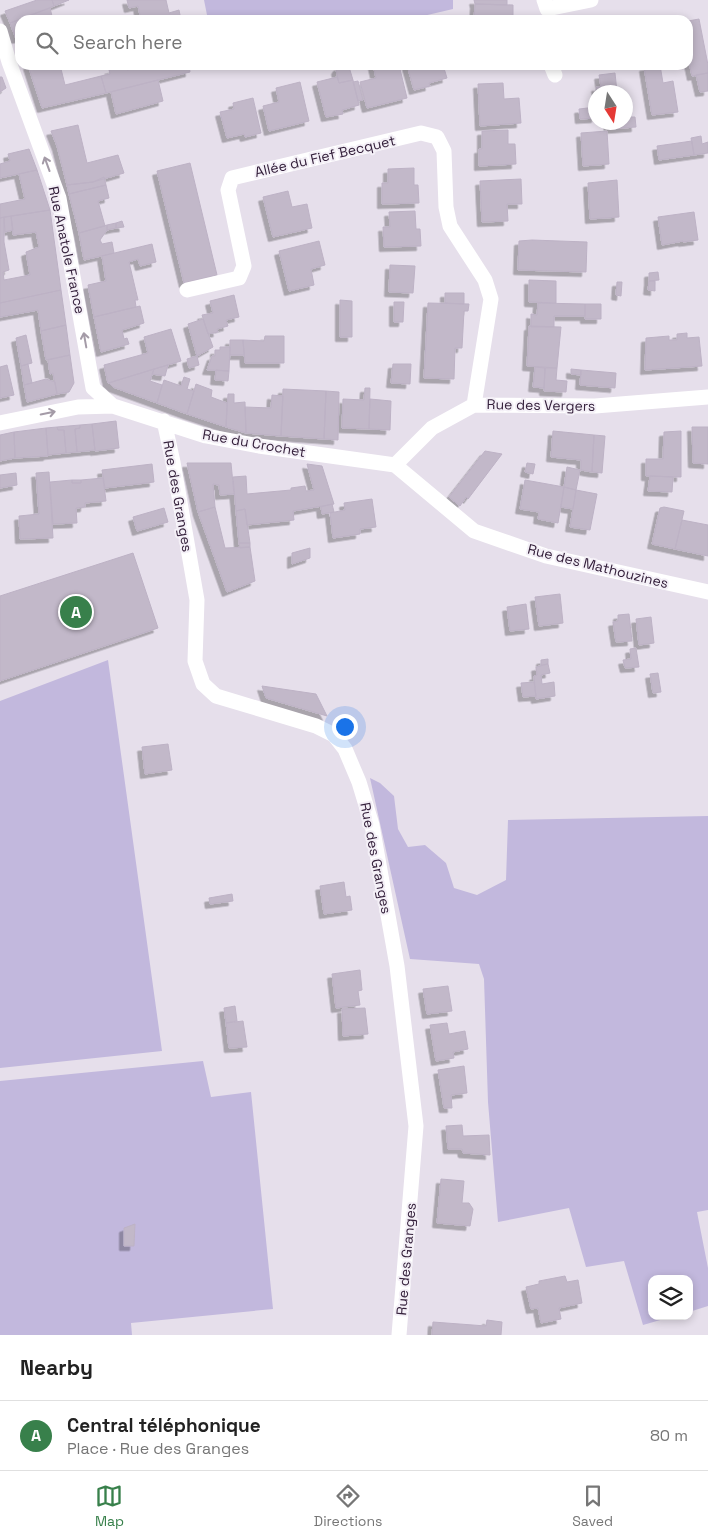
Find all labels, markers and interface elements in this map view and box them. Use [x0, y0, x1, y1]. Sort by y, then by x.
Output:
search box [15, 15, 693, 70]
icon: search [33, 29, 61, 57]
text: Search here [73, 30, 183, 55]
north arrow [588, 85, 633, 130]
street label: Allée du Fief Becquet [253, 131, 397, 181]
one-way arrow [42, 157, 51, 173]
street label: Rue Anatole France [45, 184, 89, 316]
one-way arrow [79, 332, 89, 348]
street label: Rue des Vergers [487, 395, 595, 415]
one-way arrow [39, 408, 55, 418]
street label: Rue du Crochet [201, 425, 307, 461]
street label: Rue des Granges [159, 439, 197, 553]
street label: Rue des Mathouzines [526, 540, 670, 592]
pin: A [60, 593, 92, 631]
your location [332, 714, 358, 740]
street label: Rue des Granges [356, 801, 396, 915]
street label: Rue des Granges [392, 1202, 420, 1316]
map controls [648, 1275, 693, 1320]
button: layers [648, 1275, 693, 1320]
text: Nearby [20, 1354, 93, 1381]
text: Central téléphonique [67, 1413, 261, 1438]
text: A [31, 1425, 41, 1446]
text: 80 m [650, 1425, 688, 1446]
text: Place · Rue des Granges [67, 1438, 249, 1459]
tab: Map [95, 1482, 124, 1530]
tab: Directions [314, 1482, 382, 1530]
tab: Saved [572, 1482, 613, 1530]

